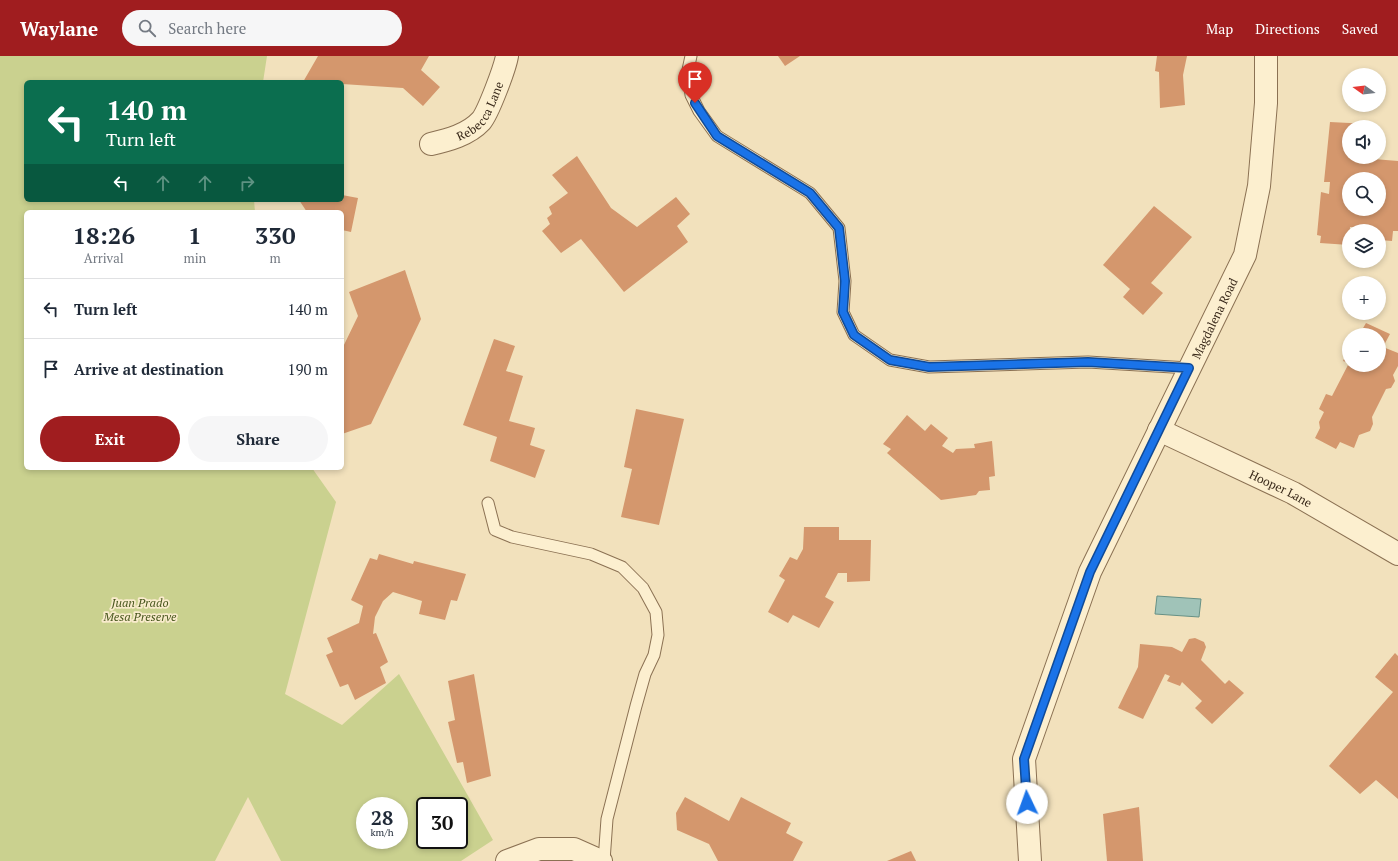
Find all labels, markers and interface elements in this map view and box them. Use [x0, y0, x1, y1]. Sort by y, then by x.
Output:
search box [122, 10, 402, 46]
text: Waylane [20, 16, 98, 41]
icon: search [136, 17, 158, 39]
text: Search here [168, 18, 246, 38]
text: Map [1206, 19, 1233, 38]
text: Directions [1255, 19, 1320, 38]
text: Saved [1342, 19, 1378, 38]
pin [678, 62, 712, 103]
icon: arrive [684, 68, 706, 90]
north arrow [1342, 68, 1386, 112]
map controls [1342, 68, 1386, 372]
street label: Rebecca Lane [454, 79, 506, 143]
text: 140 m [106, 91, 187, 128]
icon: left [40, 96, 92, 148]
button: sound [1342, 120, 1386, 164]
text: Turn left [106, 127, 176, 151]
icon: left [110, 172, 132, 194]
icon: ahead [152, 172, 174, 194]
icon: ahead [194, 172, 216, 194]
icon: right [236, 172, 258, 194]
button: search [1342, 172, 1386, 216]
text: 18:26 [72, 219, 135, 251]
text: 1 [188, 219, 202, 251]
text: 330 [255, 219, 295, 251]
button: layers [1342, 224, 1386, 268]
text: Arrival [84, 249, 124, 267]
text: min [183, 249, 206, 267]
text: m [270, 249, 281, 267]
street label: Magdalena Road [1188, 275, 1240, 361]
button: + [1342, 276, 1386, 320]
icon: left [40, 298, 62, 320]
text: Turn left [74, 299, 138, 319]
text: 140 m [287, 299, 328, 319]
button: − [1342, 328, 1386, 372]
icon: arrive [40, 358, 62, 380]
text: Arrive at destination [74, 359, 224, 379]
text: 190 m [287, 359, 328, 379]
button: Exit [40, 416, 180, 462]
button: Share [188, 416, 328, 462]
street label: Hooper Lane [1247, 466, 1315, 510]
park label: Juan Prado Mesa Preserve [103, 595, 177, 624]
position arrow [1006, 782, 1048, 824]
speed limit sign: 30 [416, 797, 468, 849]
text: 28 [371, 804, 393, 831]
text: km/h [370, 826, 394, 839]

